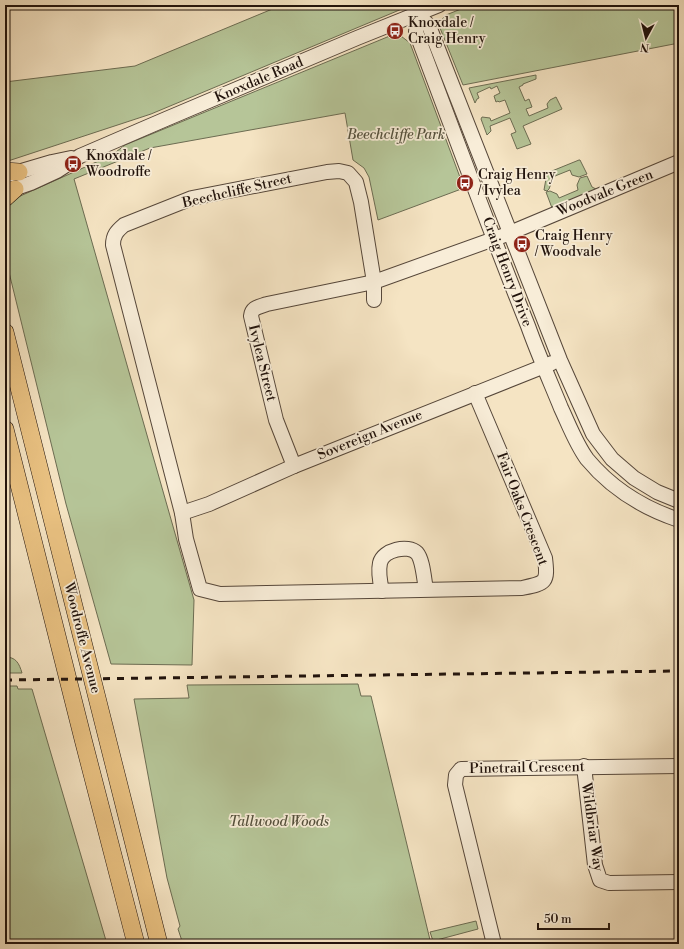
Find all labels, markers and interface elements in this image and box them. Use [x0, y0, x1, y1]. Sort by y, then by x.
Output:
place label: Knoxdale / Craig Henry [408, 14, 486, 48]
north arrow [626, 18, 666, 58]
bus stop icon: Knoxdale / Craig Henry [385, 21, 405, 41]
text: N [639, 39, 650, 54]
street label: Knoxdale Road [212, 53, 306, 107]
park label: Beechcliffe Park [346, 126, 445, 144]
place label: Knoxdale / Woodroffe [85, 147, 152, 181]
bus stop icon: Knoxdale / Woodroffe [63, 154, 83, 174]
street label: Woodvale Green [553, 165, 656, 221]
place label: Craig Henry / Ivylea [477, 166, 556, 200]
street label: Beechcliffe Street [180, 170, 294, 213]
bus stop icon: Craig Henry / Ivylea [455, 173, 475, 193]
street label: Craig Henry Drive [478, 215, 536, 329]
place label: Craig Henry / Woodvale [534, 227, 613, 261]
bus stop icon: Craig Henry / Woodvale [512, 234, 532, 254]
street label: Ivylea Street [244, 323, 280, 403]
street label: Sovereign Avenue [315, 406, 425, 464]
street label: Fair Oaks Crescent [492, 450, 552, 568]
street label: Woodroffe Avenue [59, 580, 105, 695]
street label: Pinetrail Crescent [469, 758, 585, 778]
street label: Wildbriar Way [577, 780, 607, 873]
park label: Tallwood Woods [229, 813, 329, 831]
scale bar [538, 905, 609, 931]
text: 50 m [544, 912, 572, 927]

